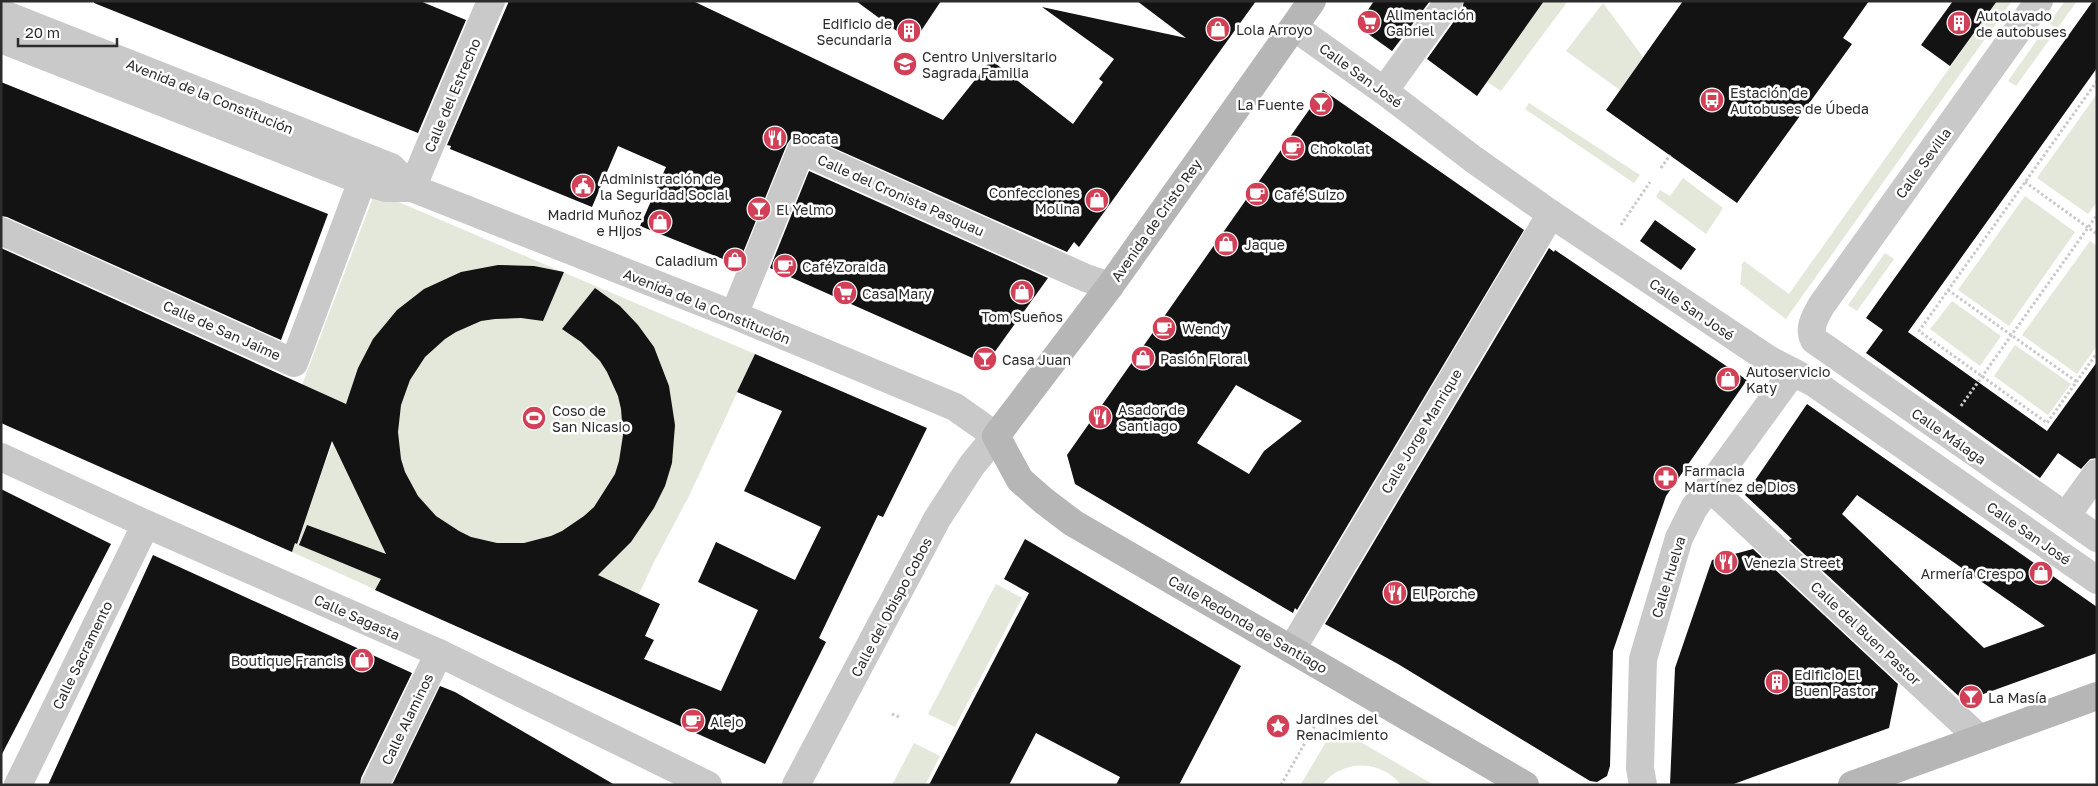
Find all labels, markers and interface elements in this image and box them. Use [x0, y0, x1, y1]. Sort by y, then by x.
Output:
place label: Alimentación Gabriel [1386, 6, 1474, 39]
place label: Autolavado de autobuses [1976, 7, 2067, 40]
supermarket icon: Alimentación Gabriel [1356, 9, 1382, 35]
building icon: Autolavado de autobuses [1946, 10, 1972, 36]
scale bar [18, 15, 116, 47]
place label: Edificio de Secundaria [817, 15, 892, 48]
shop icon: Lola Arroyo [1205, 16, 1231, 42]
building icon: Edificio de Secundaria [896, 18, 922, 44]
place label: Lola Arroyo [1236, 21, 1312, 38]
text: 20 m [25, 23, 60, 41]
street label: Calle del Estrecho [420, 35, 484, 155]
street label: Calle San José [1316, 39, 1406, 111]
place label: Centro Universitario Sagrada Familia [922, 48, 1057, 81]
school or university icon: Centro Universitario Sagrada Familia [892, 51, 918, 77]
street label: Avenida de la Constitución [124, 55, 296, 137]
place label: Estación de Autobuses de Úbeda [1730, 84, 1869, 117]
bus stop icon: Estación de Autobuses de Úbeda [1699, 87, 1725, 113]
bar icon: La Fuente [1308, 91, 1334, 117]
place label: La Fuente [1237, 96, 1304, 113]
street label: Calle Sevilla [1892, 124, 1954, 202]
restaurant icon: Bocata [762, 125, 788, 151]
place label: Bocata [792, 130, 839, 147]
cafe icon: Chokolat [1280, 135, 1306, 161]
place label: Chokolat [1310, 140, 1370, 157]
street label: Calle del Cronista Pasquau [815, 151, 987, 239]
street label: Avenida de Cristo Rey [1107, 155, 1205, 284]
place label: Administración de la Seguridad Social [600, 170, 729, 203]
public building icon: Administración de la Seguridad Social [570, 173, 596, 199]
cafe icon: Café Suizo [1244, 181, 1270, 207]
place label: Confecciones Molina [989, 184, 1080, 217]
place label: Café Suizo [1274, 186, 1345, 203]
shop icon: Confecciones Molina [1084, 187, 1110, 213]
bar icon: El Yelmo [746, 196, 772, 222]
place label: El Yelmo [776, 201, 834, 218]
place label: Madrid Muñoz e Hijos [547, 206, 642, 239]
shop icon: Madrid Muñoz e Hijos [647, 209, 673, 235]
shop icon: Jaque [1213, 231, 1239, 257]
place label: Jaque [1244, 236, 1285, 253]
shop icon: Caladium [722, 247, 748, 273]
place label: Caladium [655, 252, 718, 269]
cafe icon: Café Zoraida [772, 253, 798, 279]
place label: Café Zoraida [802, 258, 886, 275]
street label: Avenida de la Constitución [621, 265, 793, 347]
street label: Calle San José [1646, 274, 1738, 344]
shop icon: Tom Sueños [1009, 279, 1035, 305]
supermarket icon: Casa Mary [832, 280, 858, 306]
place label: Casa Mary [862, 285, 932, 302]
street label: Calle de San Jaime [161, 296, 283, 364]
place label: Tom Sueños [981, 308, 1063, 325]
cafe icon: Wendy [1151, 315, 1177, 341]
place label: Wendy [1182, 320, 1228, 337]
shop icon: Pasión Floral [1130, 345, 1156, 371]
bar icon: Casa Juan [972, 346, 998, 372]
place label: Pasión Floral [1160, 350, 1247, 367]
place label: Casa Juan [1002, 351, 1071, 368]
place label: Autoservicio Katy [1746, 363, 1830, 396]
street label: Calle Jorge Manrique [1377, 366, 1465, 496]
shop icon: Autoservicio Katy [1715, 366, 1741, 392]
place label: Asador de Santiago [1118, 401, 1185, 434]
place label: Coso de San Nicasio [552, 402, 630, 435]
restaurant icon: Asador de Santiago [1087, 404, 1113, 430]
street label: Calle Málaga [1909, 404, 1989, 468]
sports icon: Coso de San Nicasio [521, 405, 547, 431]
place label: Farmacia Martínez de Dios [1684, 462, 1796, 495]
pharmacy icon: Farmacia Martínez de Dios [1653, 465, 1679, 491]
street label: Calle San José [1984, 498, 2074, 568]
street label: Calle del Obispo Cobos [847, 534, 935, 680]
street label: Calle Huelva [1647, 534, 1689, 620]
restaurant icon: Venezia Street [1713, 549, 1739, 575]
place label: Venezia Street [1744, 554, 1841, 571]
shop icon: Armería Crespo [2028, 560, 2054, 586]
place label: Armería Crespo [1921, 565, 2024, 582]
street label: Calle Redonda de Santiago [1165, 571, 1331, 677]
street label: Calle del Buen Pastor [1807, 578, 1925, 689]
restaurant icon: El Porche [1382, 580, 1408, 606]
place label: El Porche [1412, 585, 1476, 602]
street label: Calle Sagasta [311, 590, 403, 644]
street label: Calle Sacramento [48, 598, 116, 712]
shop icon: Boutique Francis [349, 647, 375, 673]
place label: Boutique Francis [231, 652, 344, 669]
place label: Edificio El Buen Pastor [1794, 666, 1876, 699]
building icon: Edificio El Buen Pastor [1764, 669, 1790, 695]
street label: Calle Alaminos [377, 670, 437, 768]
bar icon: La Masía [1958, 684, 1984, 710]
place label: La Masía [1988, 689, 2047, 706]
cafe icon: Alejo [680, 708, 706, 734]
place label: Jardines del Renacimiento [1296, 710, 1388, 743]
place label: Alejo [710, 713, 744, 730]
place icon: Jardines del Renacimiento [1265, 713, 1291, 739]

